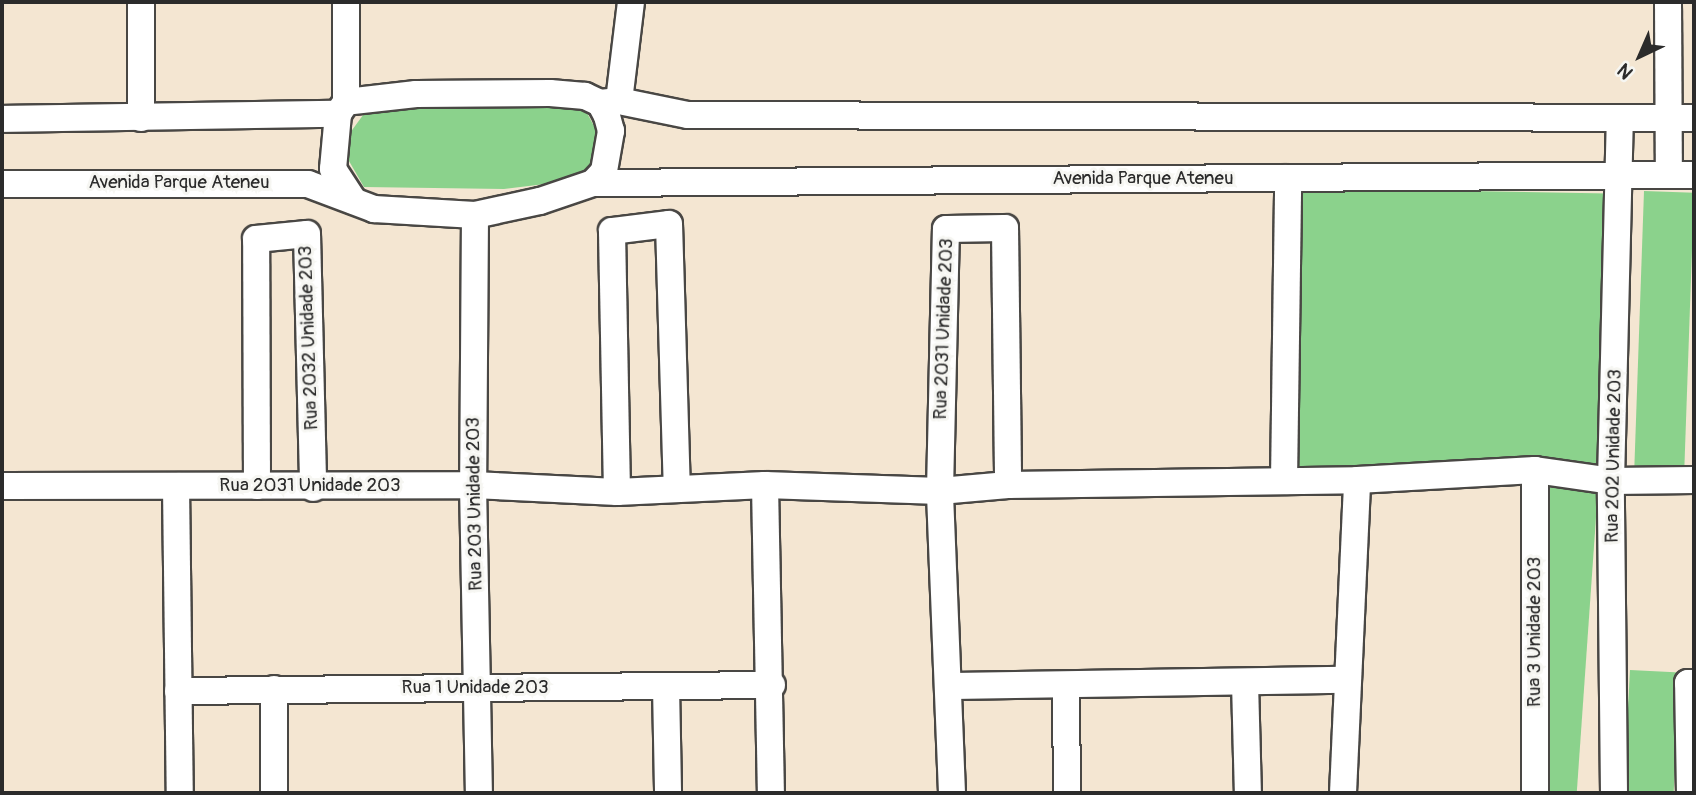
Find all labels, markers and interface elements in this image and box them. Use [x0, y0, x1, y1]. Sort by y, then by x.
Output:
north arrow [1605, 21, 1675, 91]
text: N [1612, 58, 1638, 84]
street label: Avenida Parque Ateneu [1052, 168, 1234, 190]
street label: Avenida Parque Ateneu [88, 172, 270, 194]
street label: Rua 2031 Unidade 203 [929, 238, 959, 420]
street label: Rua 2032 Unidade 203 [294, 245, 324, 431]
street label: Rua 202 Unidade 203 [1601, 369, 1627, 543]
street label: Rua 203 Unidade 203 [462, 417, 488, 591]
street label: Rua 2031 Unidade 203 [219, 475, 401, 497]
street label: Rua 3 Unidade 203 [1524, 557, 1546, 707]
street label: Rua 1 Unidade 203 [401, 677, 549, 699]

